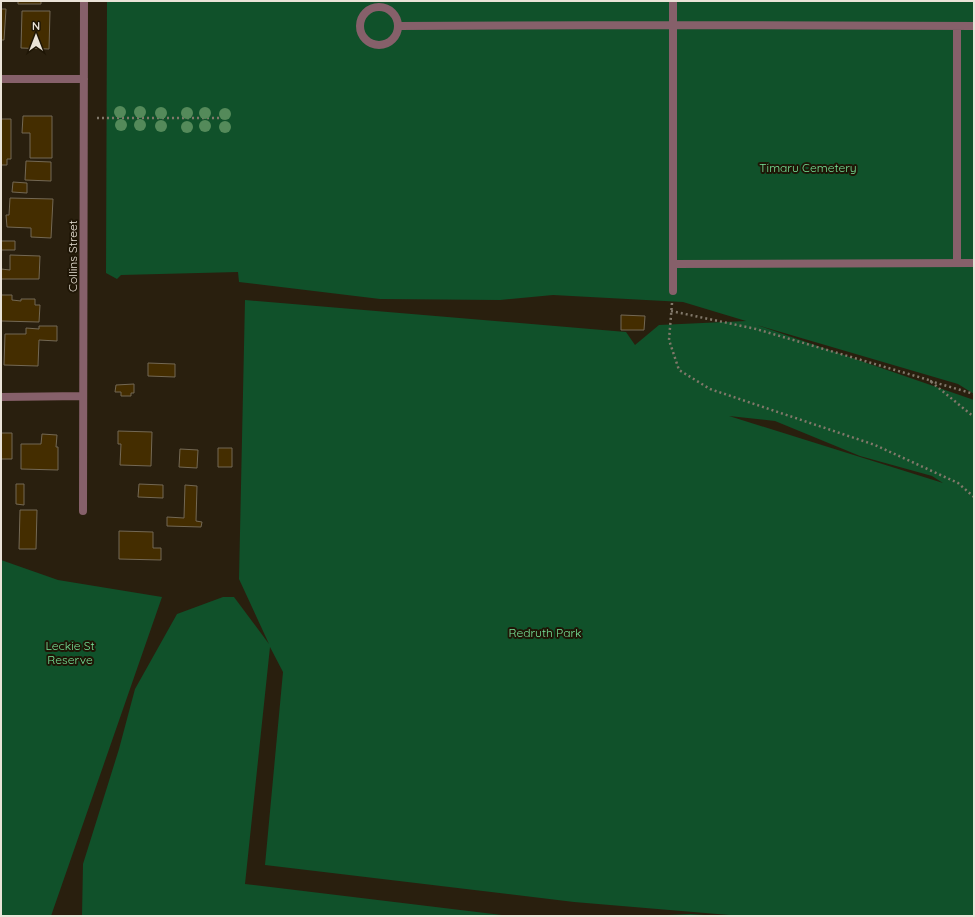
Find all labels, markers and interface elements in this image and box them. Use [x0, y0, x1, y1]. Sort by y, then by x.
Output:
north arrow [16, 16, 56, 56]
text: N [32, 19, 40, 33]
park label: Timaru Cemetery [759, 160, 857, 175]
street label: Collins Street [65, 220, 80, 292]
park label: Redruth Park [508, 625, 582, 640]
park label: Leckie St Reserve [45, 638, 95, 667]

